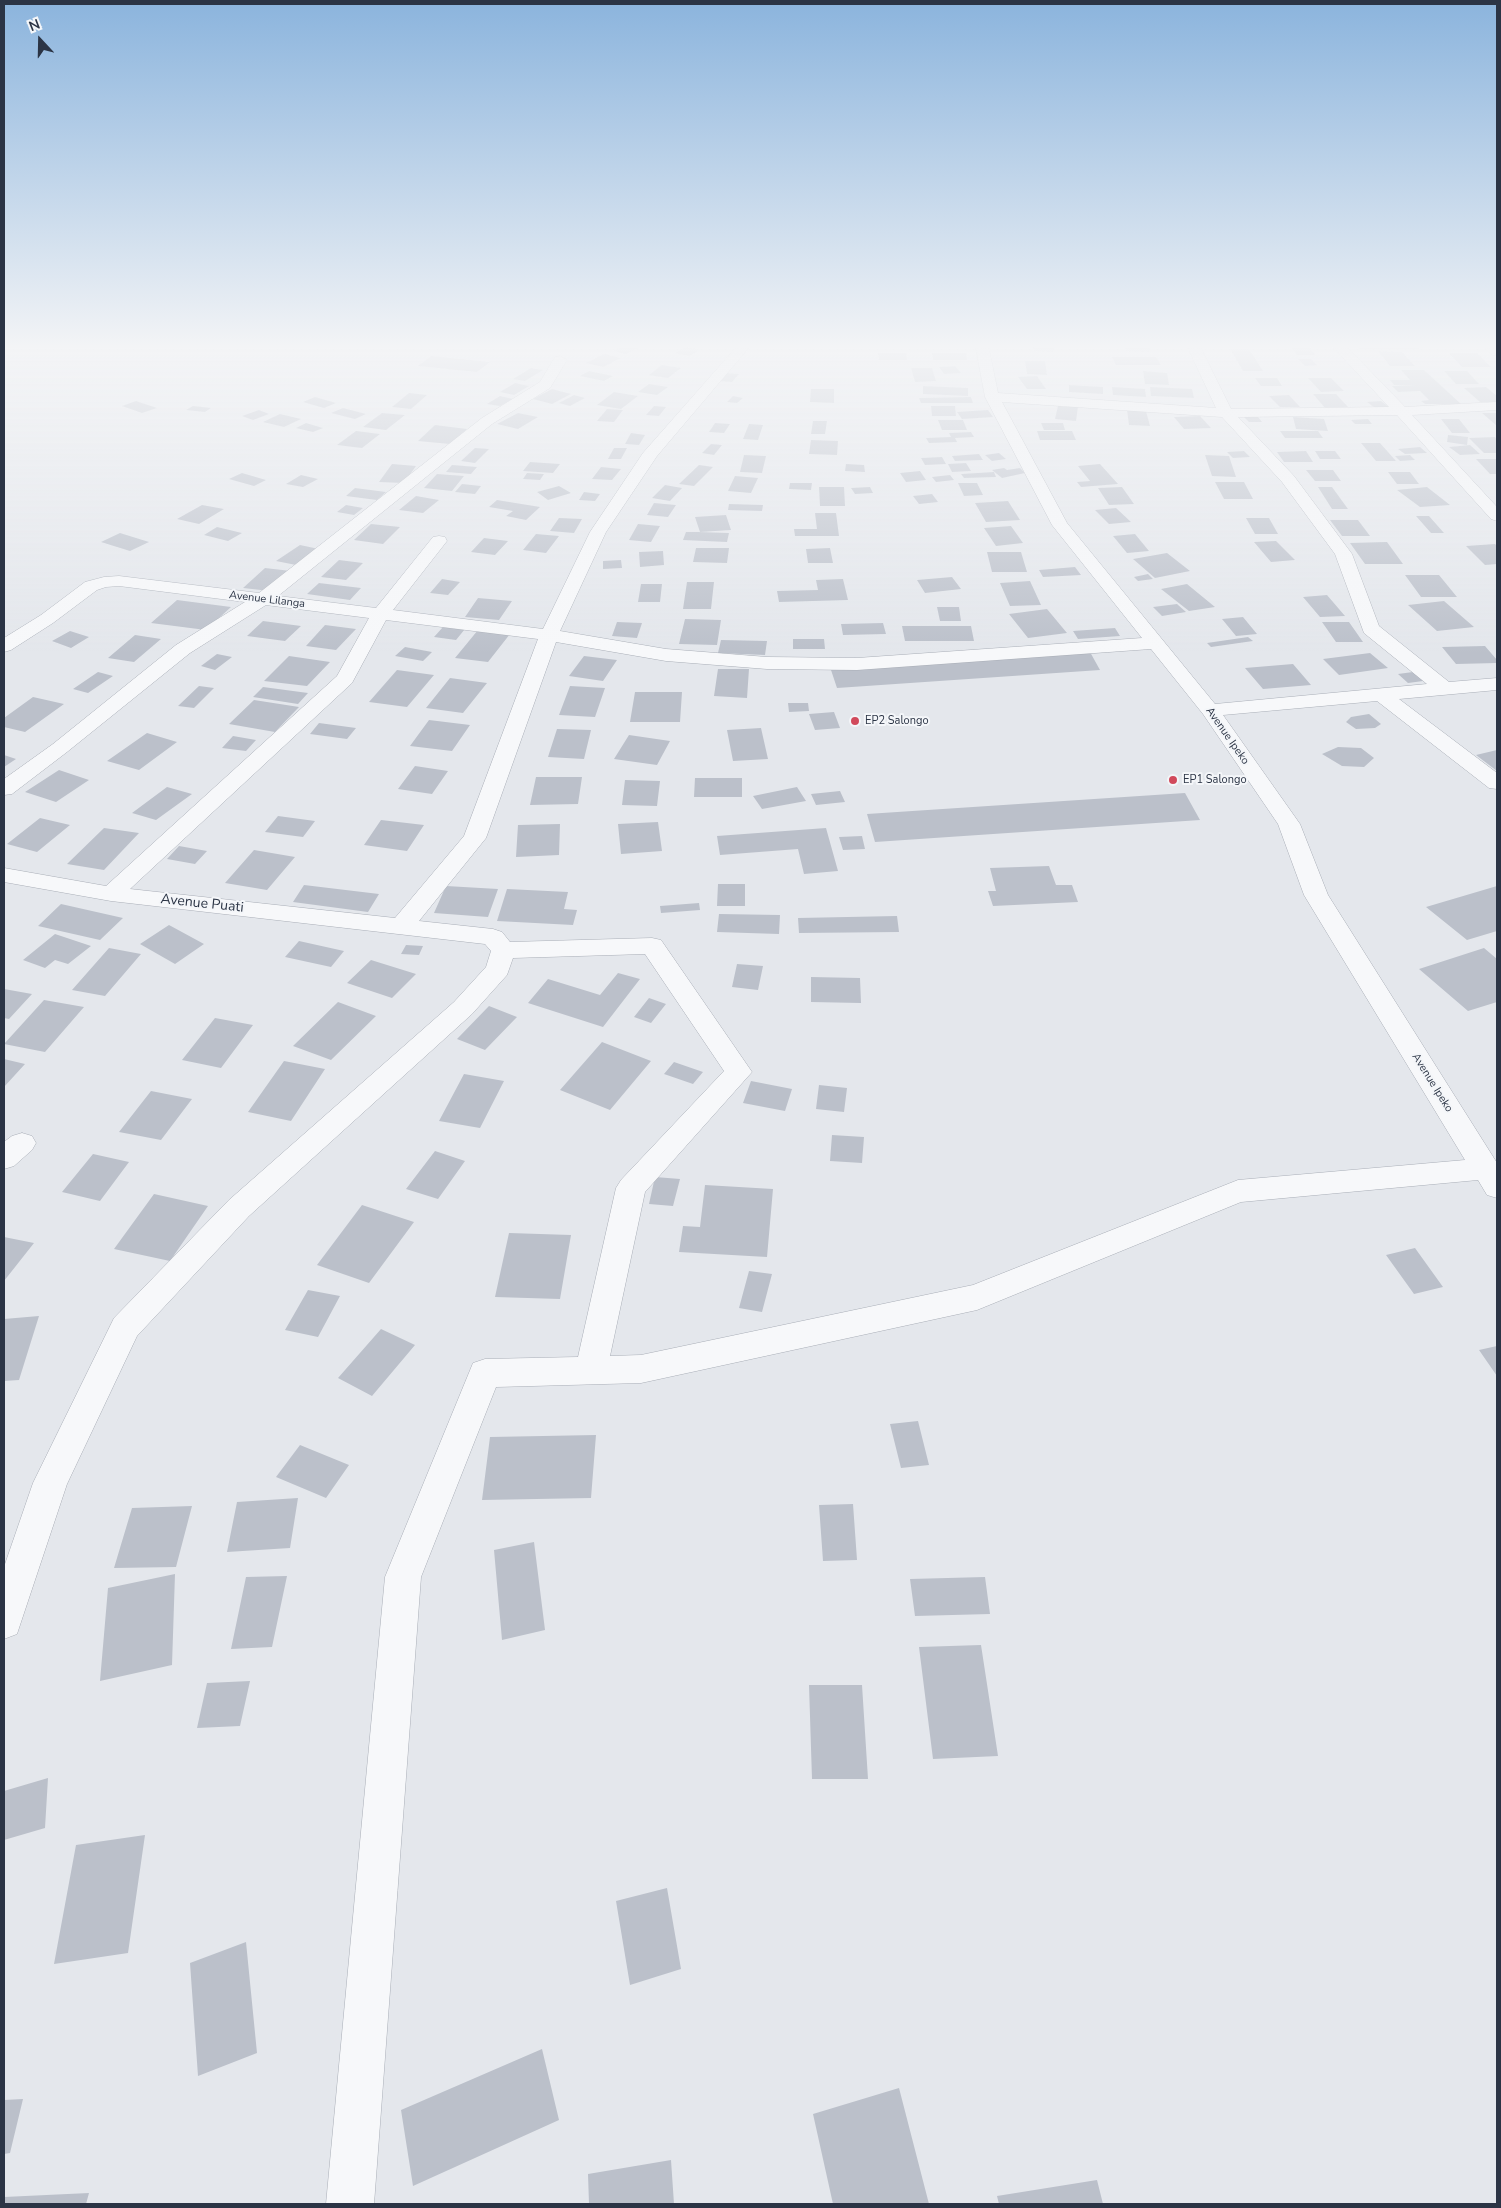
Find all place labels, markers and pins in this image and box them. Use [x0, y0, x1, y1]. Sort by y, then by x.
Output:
place label: EP2 Salongo [865, 714, 929, 728]
marker: EP2 Salongo [849, 715, 861, 727]
place label: EP1 Salongo [1183, 773, 1247, 787]
marker: EP1 Salongo [1167, 774, 1179, 786]

